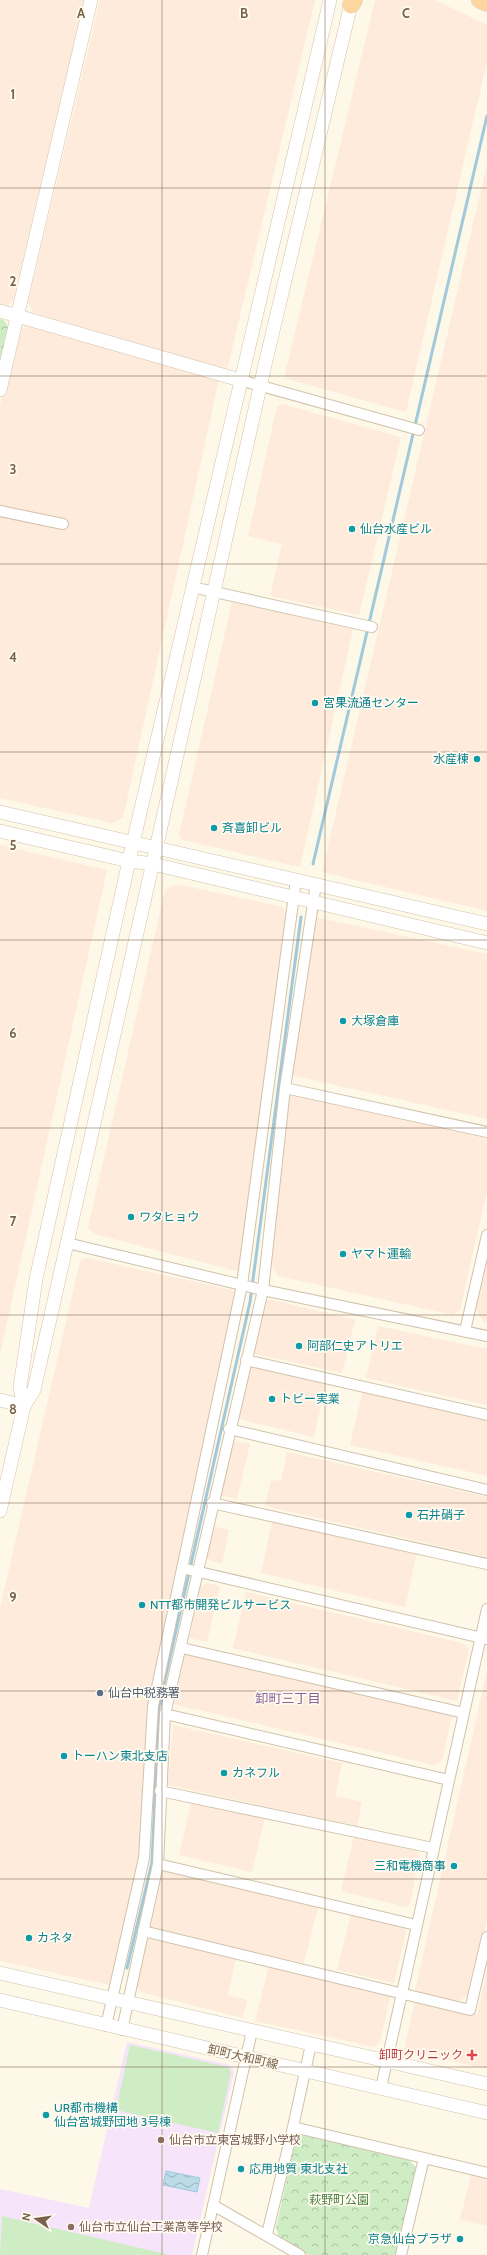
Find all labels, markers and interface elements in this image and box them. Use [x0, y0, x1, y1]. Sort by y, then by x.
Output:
text: A [77, 5, 86, 21]
text: B [240, 5, 248, 21]
text: C [402, 5, 410, 21]
text: 1 [11, 86, 15, 102]
text: 2 [10, 273, 17, 289]
text: 3 [9, 461, 17, 477]
place label: 仙台水産ビル [360, 521, 432, 536]
marker: 仙台水産ビル [347, 524, 357, 534]
text: 4 [9, 649, 17, 665]
place label: 宮果流通センター [323, 695, 419, 710]
marker: 宮果流通センター [310, 698, 320, 708]
place label: 水産棟 [433, 751, 469, 766]
marker: 水産棟 [472, 754, 482, 764]
place label: 斉喜卸ビル [222, 820, 282, 835]
marker: 斉喜卸ビル [209, 823, 219, 833]
text: 5 [10, 837, 17, 853]
place label: 大塚倉庫 [351, 1013, 399, 1028]
marker: 大塚倉庫 [338, 1016, 348, 1026]
text: 6 [9, 1025, 17, 1041]
place label: ワタヒョウ [139, 1209, 199, 1224]
marker: ワタヒョウ [126, 1212, 136, 1222]
text: 7 [10, 1213, 17, 1229]
place label: ヤマト運輸 [351, 1246, 411, 1261]
marker: ヤマト運輸 [338, 1249, 348, 1259]
place label: 阿部仁史アトリエ [307, 1338, 403, 1353]
marker: 阿部仁史アトリエ [294, 1341, 304, 1351]
place label: トビー実業 [280, 1391, 340, 1406]
marker: トビー実業 [267, 1394, 277, 1404]
text: 8 [9, 1401, 17, 1417]
place label: 石井硝子 [417, 1507, 465, 1522]
marker: 石井硝子 [404, 1510, 414, 1520]
text: 9 [9, 1589, 17, 1605]
place label: NTT都市開発ビルサービス [150, 1597, 291, 1612]
marker: NTT都市開発ビルサービス [137, 1600, 147, 1610]
place label: 仙台中税務署 [108, 1685, 180, 1700]
marker: 仙台中税務署 [95, 1688, 105, 1698]
district label: 卸町三丁目 [254, 1690, 321, 1706]
place label: トーハン東北支店 [72, 1748, 168, 1763]
marker: トーハン東北支店 [59, 1751, 69, 1761]
place label: カネフル [232, 1765, 280, 1780]
marker: カネフル [219, 1768, 229, 1778]
place label: 三和電機商事 [374, 1858, 446, 1873]
marker: 三和電機商事 [449, 1861, 459, 1871]
place label: カネタ [37, 1930, 73, 1945]
marker: カネタ [24, 1933, 34, 1943]
street label: 卸町大和町線 [206, 2041, 280, 2072]
place label: 卸町クリニック [379, 2047, 463, 2062]
marker: 卸町クリニック [466, 2049, 478, 2061]
place label: UR都市機構 仙台宮城野団地 3号棟 [54, 2100, 171, 2129]
marker: UR都市機構 仙台宮城野団地 3号棟 [41, 2110, 51, 2120]
place label: 仙台市立東宮城野小学校 [169, 2132, 301, 2147]
marker: 仙台市立東宮城野小学校 [156, 2135, 166, 2145]
place label: 応用地質 東北支社 [249, 2161, 348, 2176]
marker: 応用地質 東北支社 [236, 2164, 246, 2174]
park label: 萩野町公園 [309, 2192, 369, 2207]
north arrow [16, 2199, 56, 2239]
text: N [19, 2211, 34, 2222]
place label: 仙台市立仙台工業高等学校 [79, 2219, 223, 2234]
marker: 仙台市立仙台工業高等学校 [66, 2222, 76, 2232]
place label: 京急仙台プラザ [368, 2231, 452, 2246]
marker: 京急仙台プラザ [455, 2234, 465, 2244]

